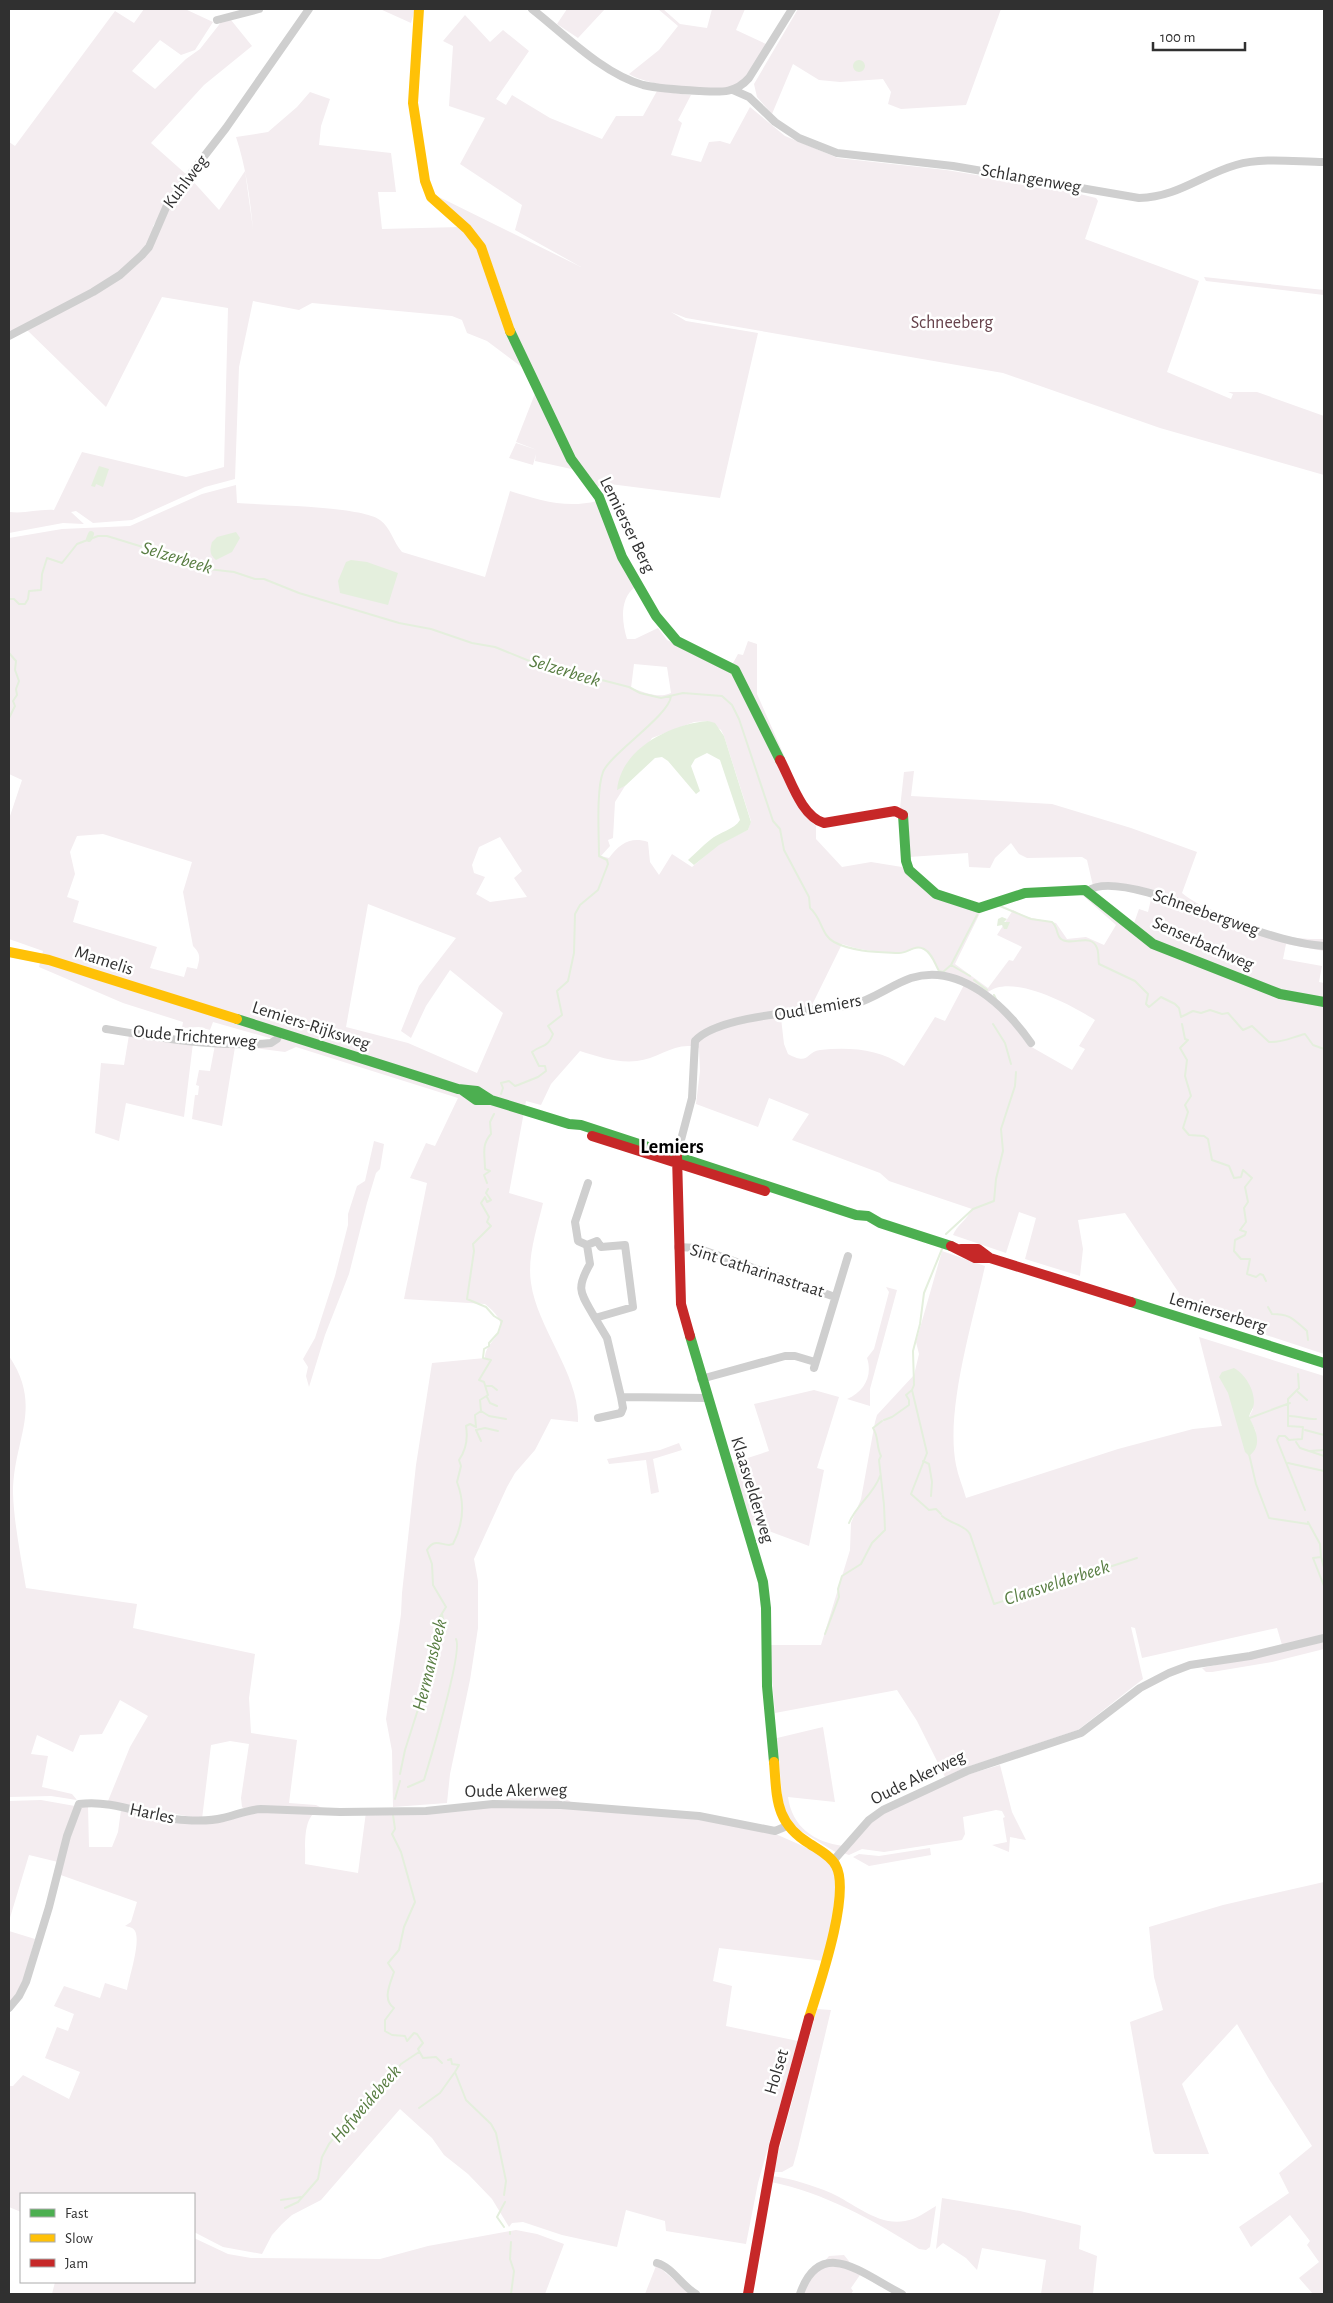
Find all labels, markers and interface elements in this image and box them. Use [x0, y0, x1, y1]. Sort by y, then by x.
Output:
scale bar [1153, 20, 1246, 52]
text: 100 m [1160, 30, 1195, 45]
street label: Kuhlweg [160, 152, 212, 212]
street label: Schlangenweg [980, 161, 1083, 197]
park label: Schneeberg [911, 314, 993, 332]
street label: Lemierser Berg [596, 474, 658, 576]
water label: Selzerbeek [139, 538, 215, 578]
water label: Selzerbeek [527, 651, 603, 691]
street label: Schneebergweg [1151, 886, 1262, 940]
street label: Senserbachweg [1150, 914, 1257, 974]
street label: Mamelis [73, 943, 135, 979]
street label: Oud Lemiers [773, 992, 863, 1024]
street label: Lemiers-Rijksweg [250, 998, 372, 1054]
street label: Oude Trichterweg [132, 1023, 258, 1051]
district label: Lemiers [640, 1137, 704, 1157]
street label: Sint Catharinastraat [688, 1241, 827, 1301]
street label: Lemierserberg [1167, 1290, 1269, 1336]
street label: Klaasvelderweg [727, 1435, 777, 1546]
water label: Claasvelderbeek [1002, 1557, 1112, 1609]
water label: Hermansbeek [409, 1617, 451, 1713]
street label: Oude Akerweg [868, 1747, 968, 1809]
street label: Oude Akerweg [465, 1781, 568, 1801]
street label: Harles [128, 1800, 176, 1828]
street label: Holset [762, 2047, 792, 2097]
water label: Hofweidebeek [327, 2061, 405, 2146]
legend [20, 2193, 195, 2283]
text: Fast [65, 2206, 89, 2221]
text: Slow [65, 2231, 93, 2246]
text: Jam [65, 2256, 88, 2271]

